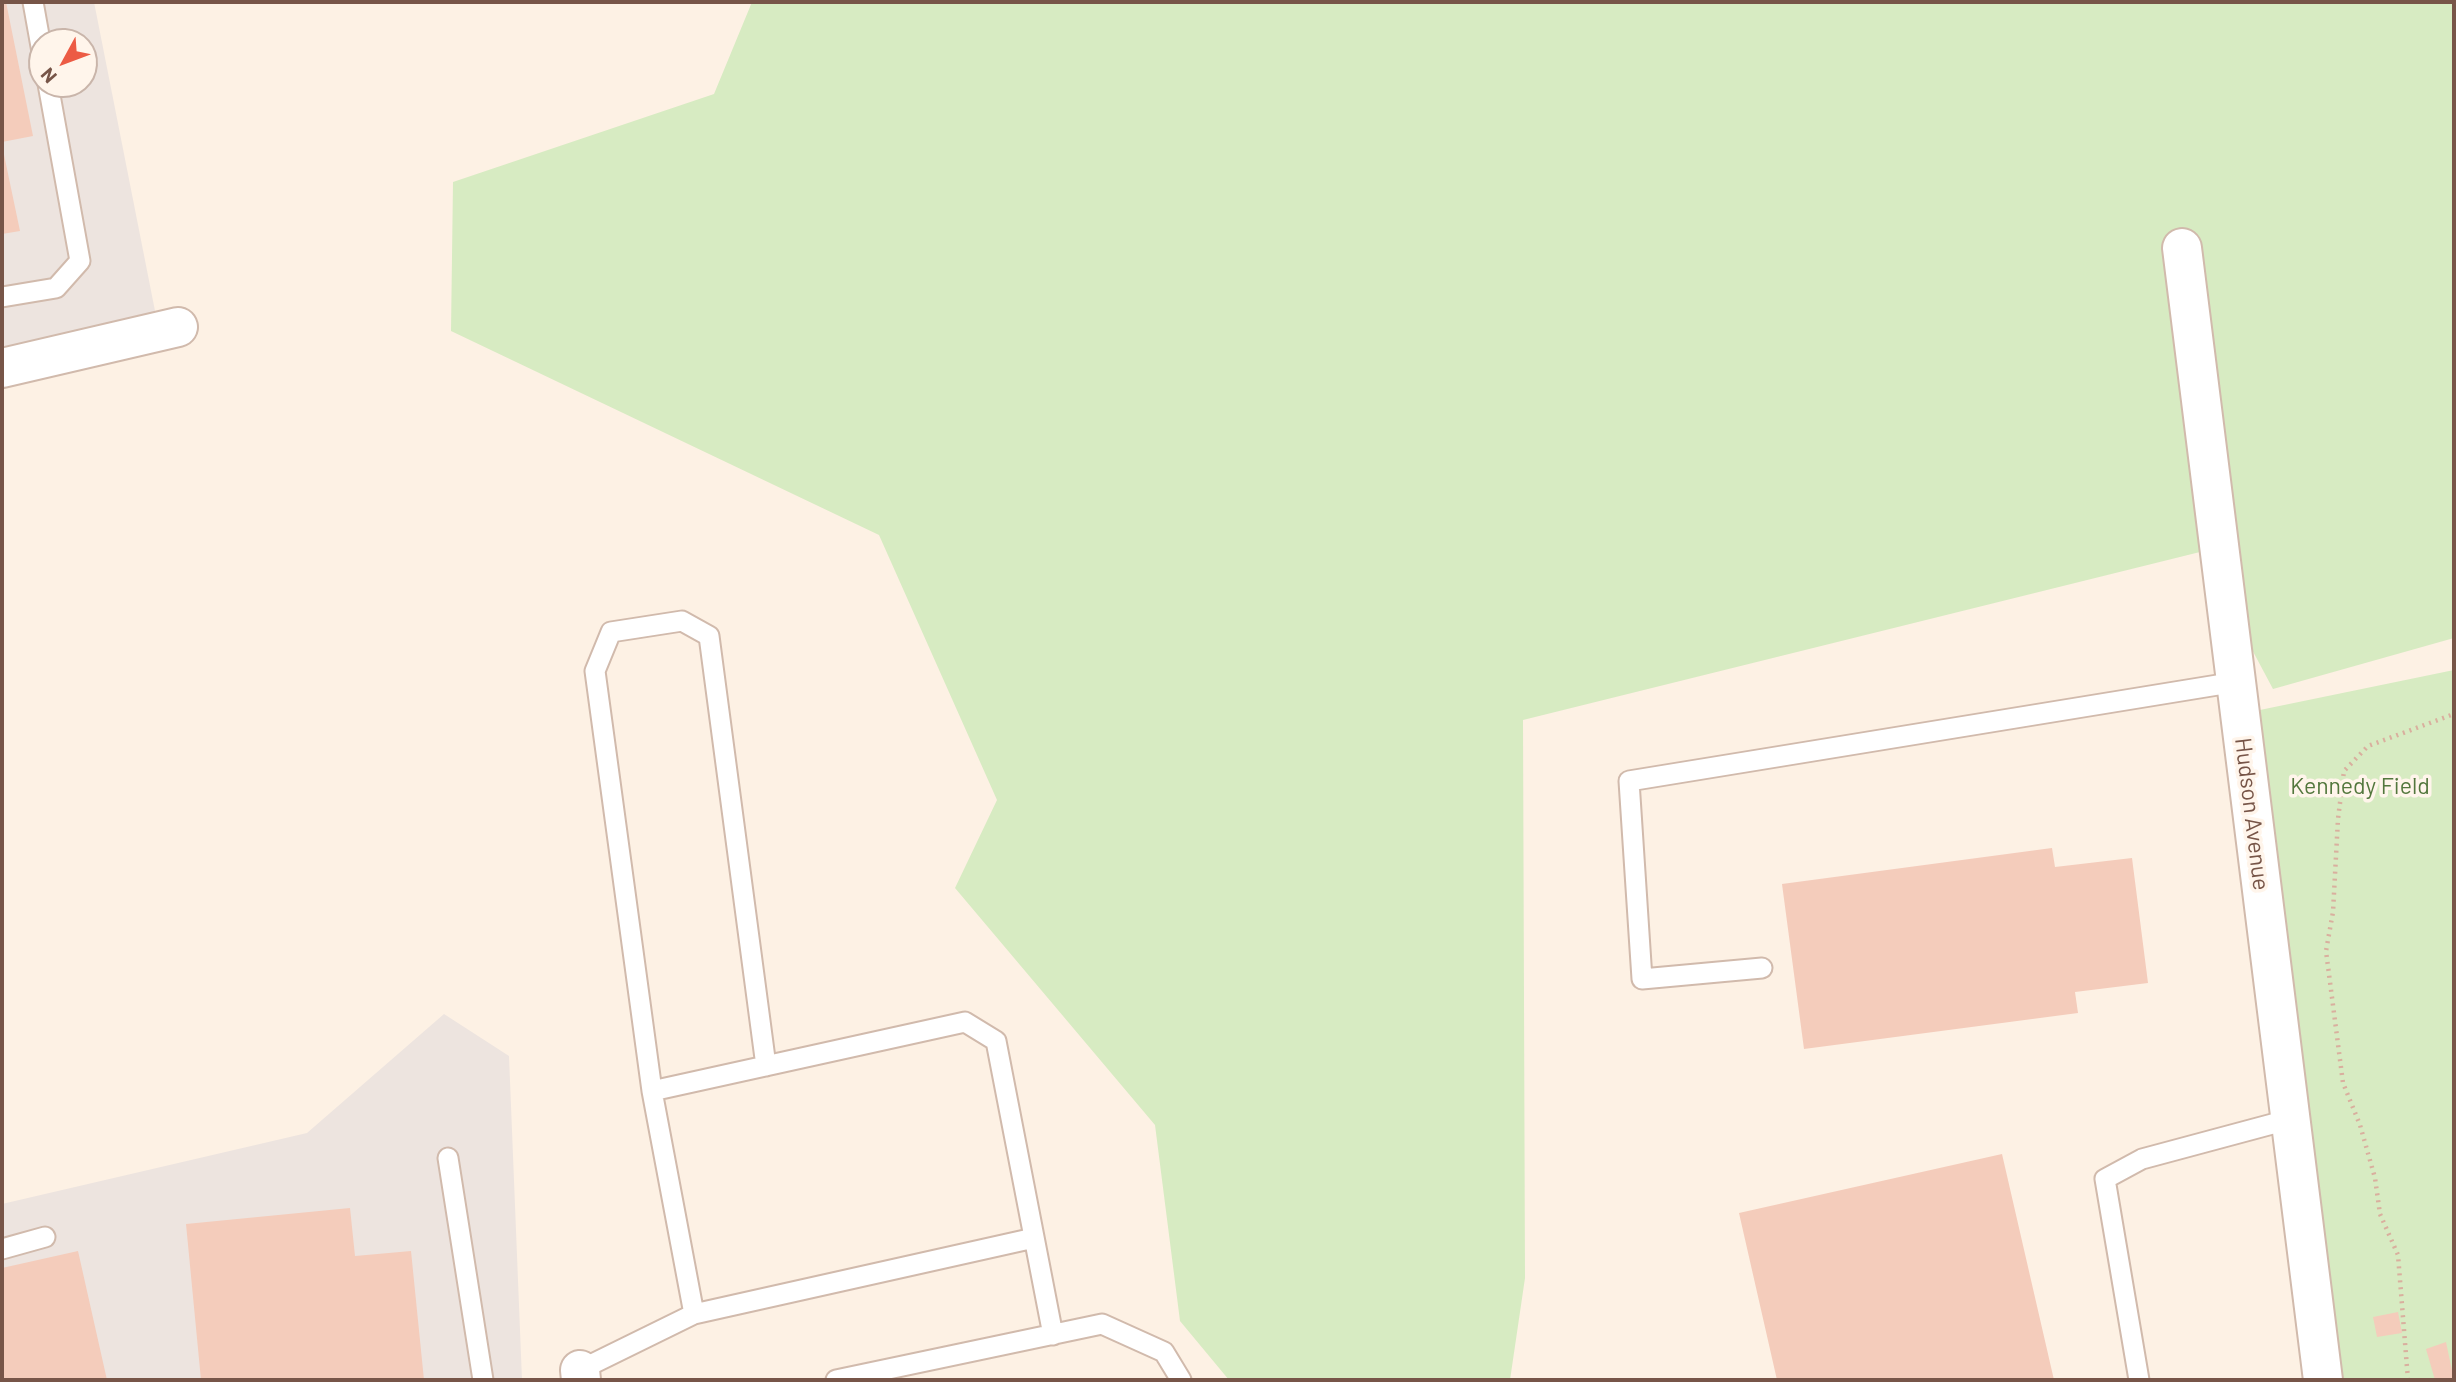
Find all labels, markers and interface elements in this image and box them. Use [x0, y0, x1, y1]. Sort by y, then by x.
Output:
north arrow [28, 28, 98, 98]
text: N [35, 63, 61, 88]
street label: Hudson Avenue [2229, 736, 2275, 892]
park label: Kennedy Field [2290, 772, 2430, 800]

